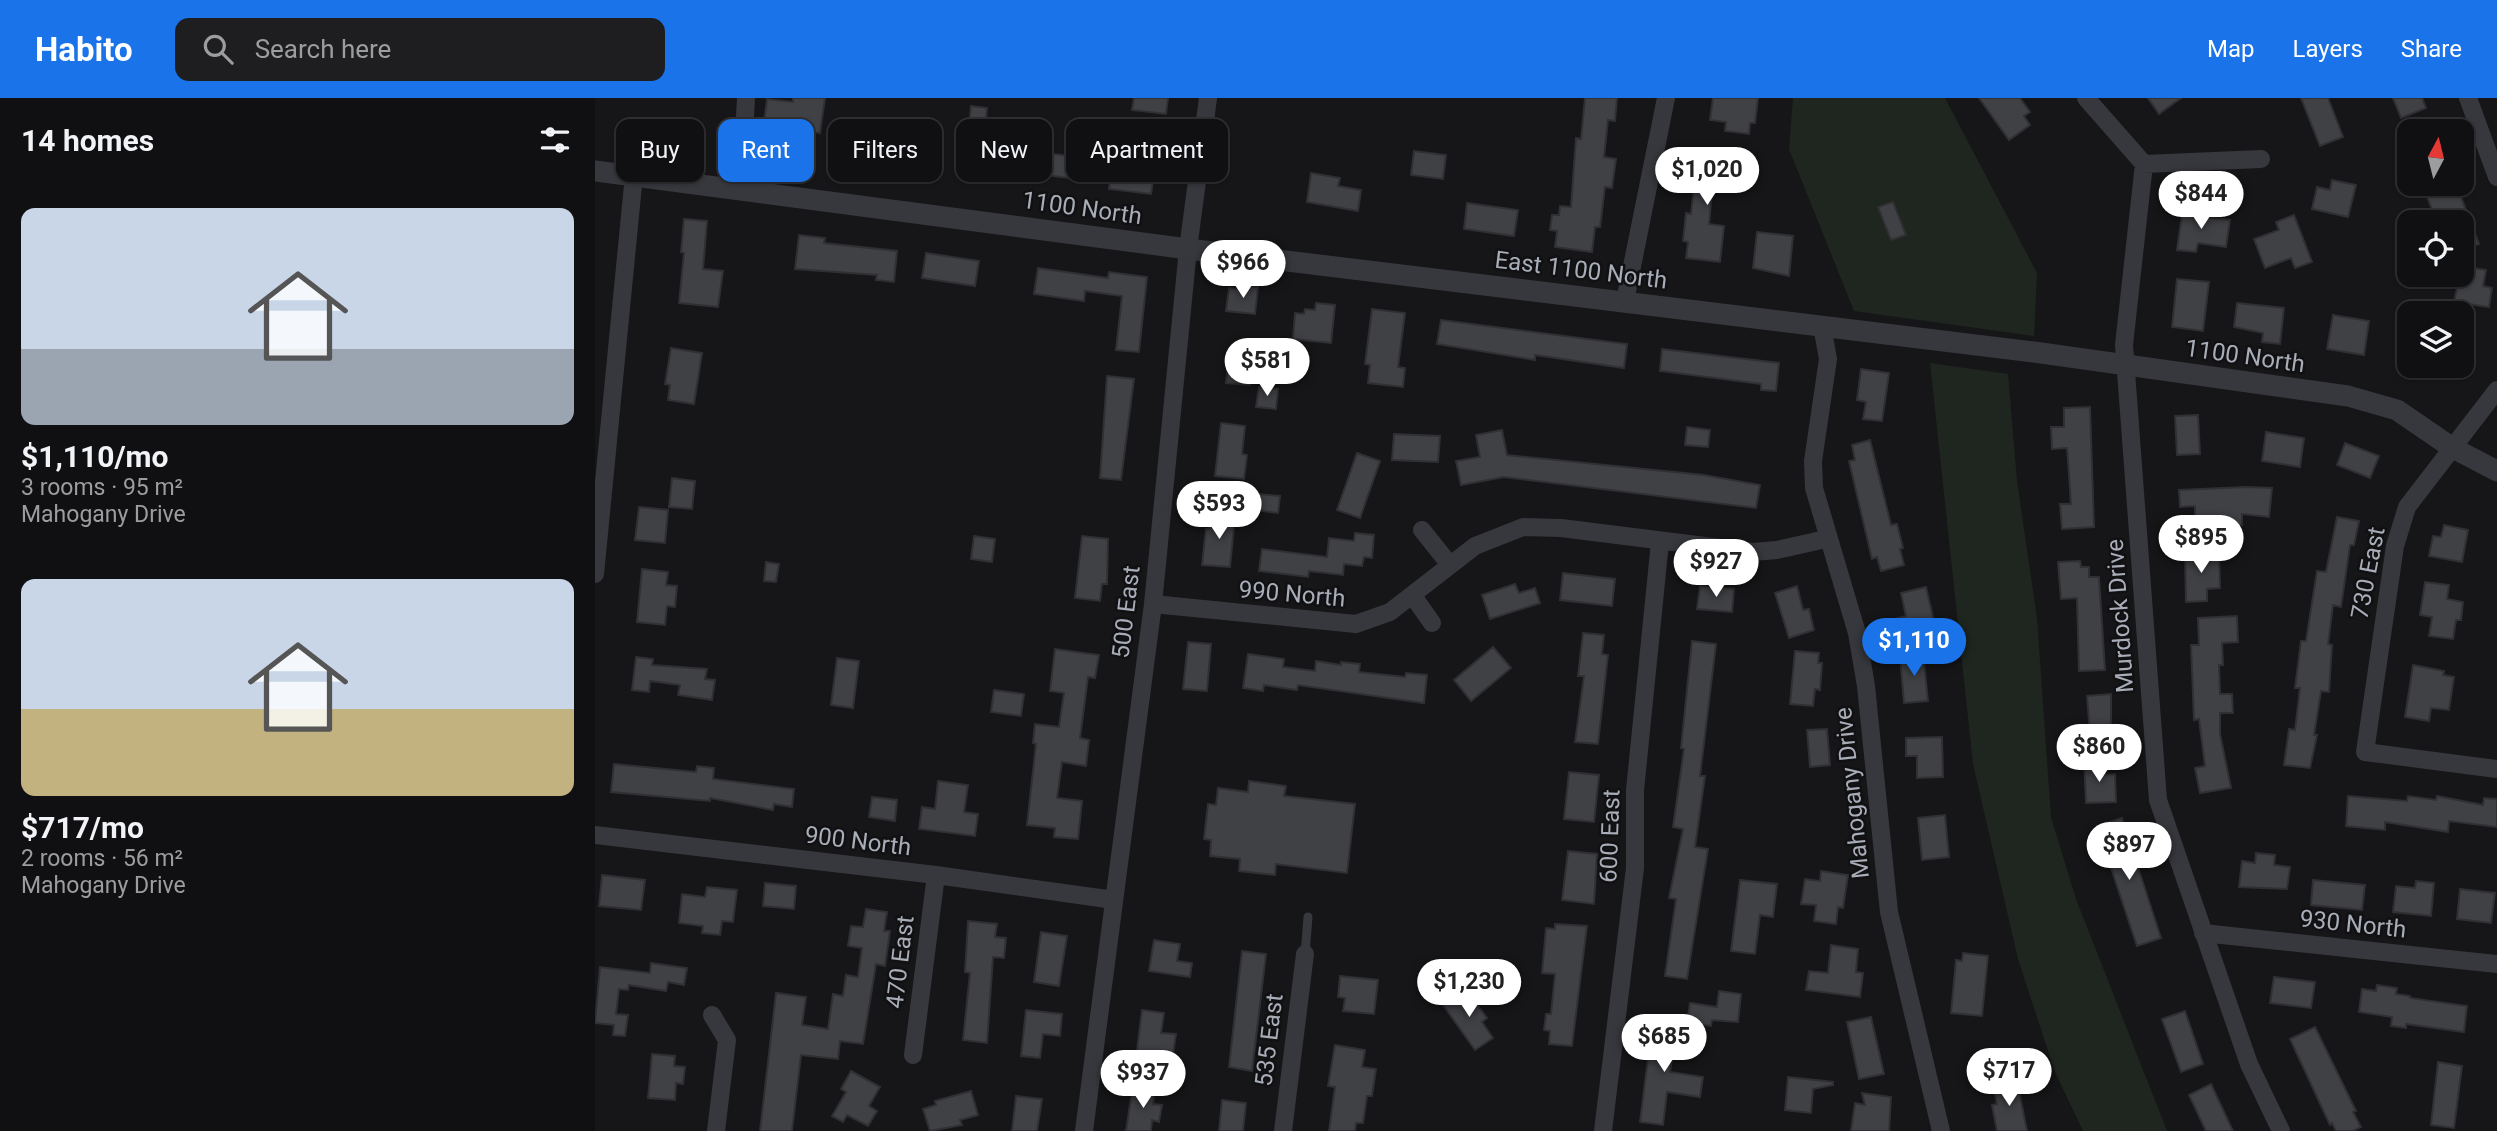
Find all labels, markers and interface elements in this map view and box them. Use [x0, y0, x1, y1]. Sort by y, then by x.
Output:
search box [175, 18, 665, 81]
text: Habito [35, 30, 133, 69]
icon: search [199, 30, 237, 68]
text: Search here [255, 34, 391, 64]
text: Map [2207, 35, 2255, 63]
text: Layers [2293, 35, 2363, 63]
text: Share [2401, 35, 2462, 63]
chip: Buy [616, 119, 704, 182]
chip: Rent [718, 119, 814, 182]
chip: Filters [828, 119, 942, 182]
chip: New [956, 119, 1052, 182]
chip: Apartment [1066, 119, 1228, 182]
north arrow [2397, 119, 2475, 196]
map controls [2397, 119, 2474, 378]
icon: filters [536, 121, 574, 159]
text: 14 homes [21, 123, 154, 158]
pin: $1,020 [1650, 148, 1764, 207]
text: $1,020 [1671, 156, 1743, 183]
pin: $844 [2160, 172, 2242, 231]
text: $844 [2175, 180, 2227, 207]
street label: 1100 North [1020, 186, 1144, 230]
button: locate [2397, 210, 2474, 287]
pin: $966 [1202, 240, 1284, 300]
street label: East 1100 North [1493, 246, 1669, 294]
text: $966 [1217, 249, 1269, 276]
icon: home [235, 253, 361, 379]
button: layers [2397, 301, 2474, 378]
street label: 1100 North [2183, 334, 2307, 378]
pin: $581 [1226, 338, 1308, 398]
text: $581 [1241, 347, 1293, 374]
text: $1,110/mo [21, 439, 169, 474]
text: 3 rooms · 95 m² [21, 474, 183, 501]
pin: $593 [1178, 482, 1260, 541]
text: $593 [1193, 490, 1245, 517]
text: Mahogany Drive [21, 501, 186, 528]
pin: $895 [2160, 516, 2242, 575]
text: $895 [2175, 524, 2227, 551]
street label: 730 East [2345, 524, 2391, 621]
street label: Murdock Drive [2101, 538, 2139, 694]
pin: $927 [1675, 540, 1757, 599]
text: $927 [1690, 548, 1742, 575]
street label: 500 East [1106, 564, 1146, 660]
street label: 990 North [1237, 575, 1347, 613]
pin: $1,110 [1857, 618, 1971, 678]
icon: home [235, 624, 361, 750]
text: $1,110 [1878, 627, 1950, 654]
street label: Mahogany Drive [1829, 706, 1875, 880]
pin: $860 [2058, 724, 2140, 784]
text: $860 [2073, 733, 2125, 760]
street label: 600 East [1594, 789, 1626, 883]
text: $717/mo [21, 810, 144, 845]
street label: 900 North [803, 821, 913, 861]
pin: $897 [2088, 822, 2170, 882]
text: $897 [2103, 831, 2155, 858]
text: 2 rooms · 56 m² [21, 845, 183, 872]
text: Mahogany Drive [21, 872, 186, 899]
street label: 930 North [2298, 904, 2408, 944]
street label: 470 East [880, 914, 920, 1010]
pin: $1,230 [1412, 960, 1526, 1019]
text: $1,230 [1433, 968, 1505, 995]
street label: 535 East [1249, 992, 1289, 1088]
pin: $685 [1623, 1014, 1705, 1074]
text: $685 [1638, 1023, 1690, 1050]
pin: $717 [1968, 1048, 2050, 1108]
pin: $937 [1102, 1051, 1184, 1110]
text: $717 [1983, 1057, 2035, 1084]
text: $937 [1117, 1059, 1169, 1086]

